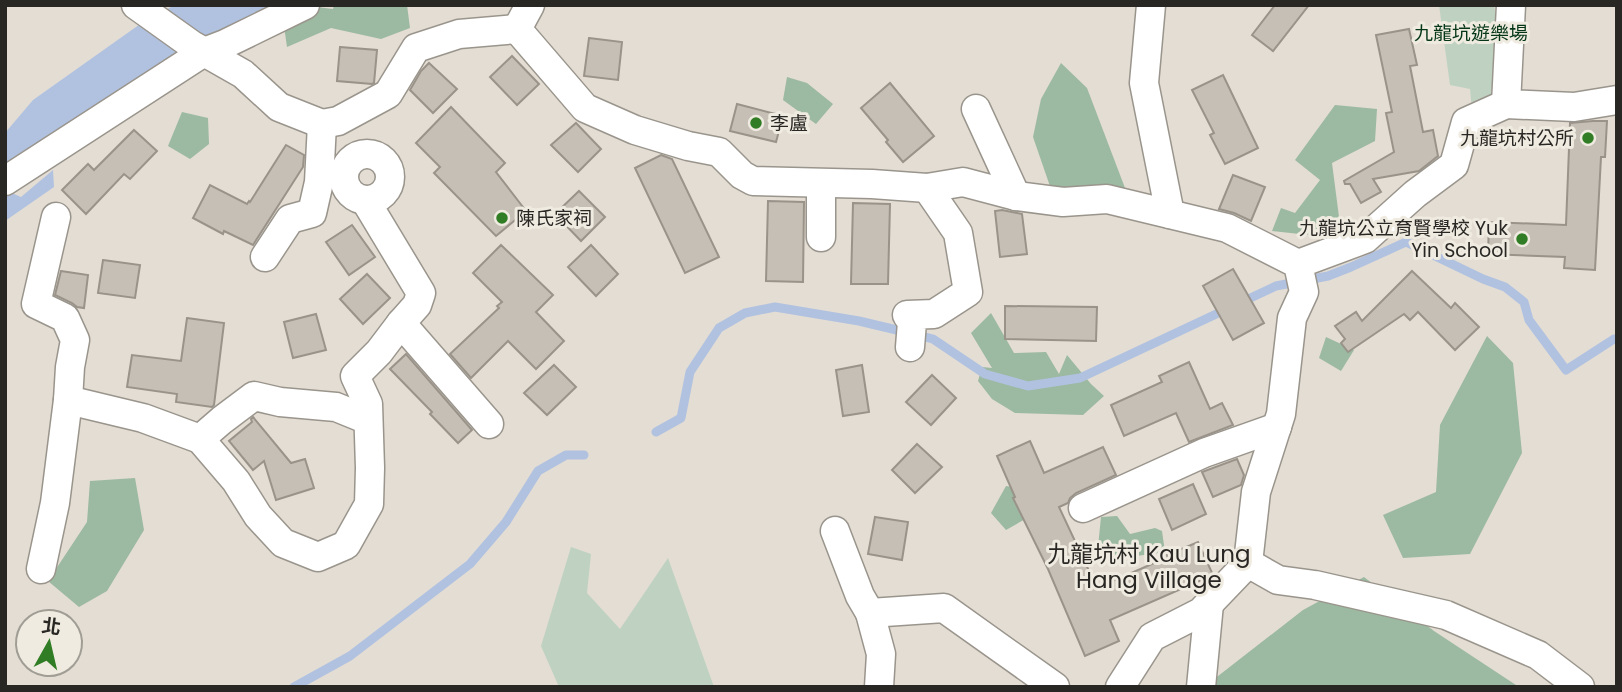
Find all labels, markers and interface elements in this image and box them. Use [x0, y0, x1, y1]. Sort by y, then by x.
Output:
park label: 九龍坑遊樂場 [1414, 20, 1528, 47]
place label: 李盧 [770, 110, 808, 137]
marker: 李盧 [748, 115, 764, 131]
place label: 九龍坑村公所 [1460, 125, 1574, 152]
marker: 九龍坑村公所 [1580, 130, 1596, 146]
place label: 陳氏家祠 [516, 205, 592, 232]
marker: 陳氏家祠 [494, 210, 510, 226]
place label: 九龍坑公立育賢學校 Yuk Yin School [1299, 215, 1508, 264]
marker: 九龍坑公立育賢學校 Yuk Yin School [1514, 231, 1530, 247]
district label: 九龍坑村 Kau Lung Hang Village [1047, 538, 1251, 596]
north arrow [14, 608, 84, 678]
text: 北 [40, 612, 63, 641]

